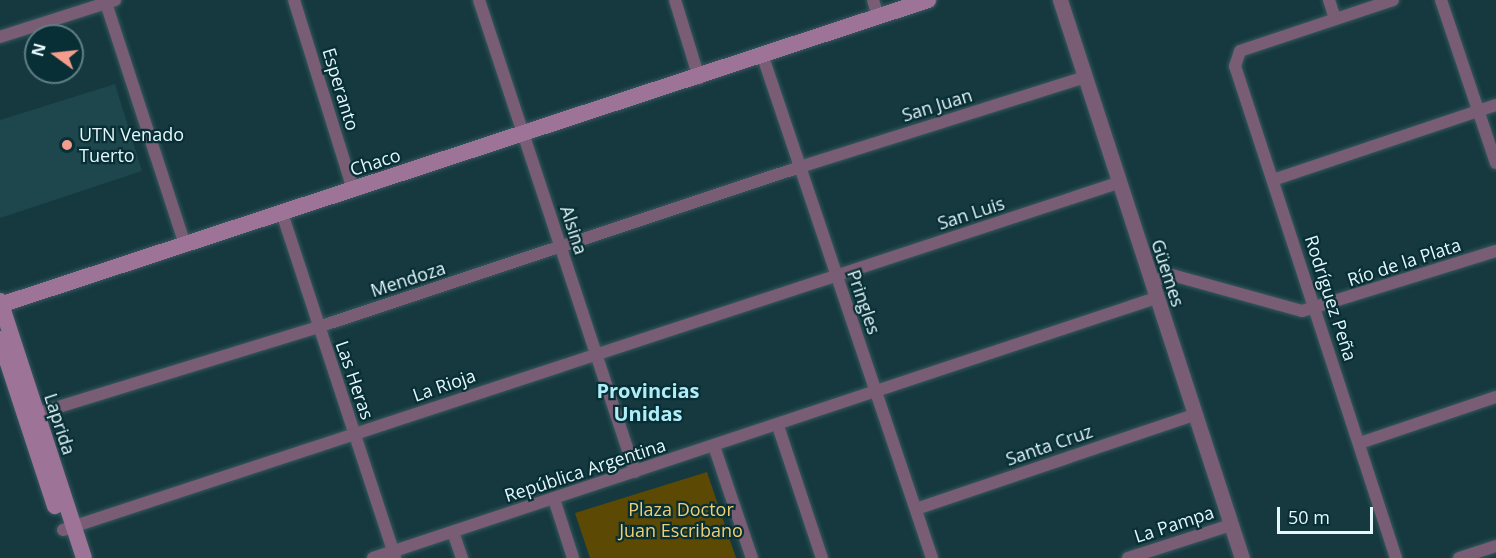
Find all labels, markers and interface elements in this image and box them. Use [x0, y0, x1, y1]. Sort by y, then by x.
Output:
north arrow [24, 24, 84, 84]
text: N [26, 41, 51, 59]
street label: Esperanto [318, 45, 364, 133]
street label: San Juan [899, 84, 975, 126]
place label: UTN Venado Tuerto [79, 124, 184, 166]
marker: UTN Venado Tuerto [60, 138, 74, 152]
street label: Chaco [347, 144, 403, 180]
street label: San Luis [935, 192, 1007, 234]
street label: Alsina [556, 203, 592, 257]
street label: Rodríguez Peña [1301, 232, 1361, 364]
street label: Río de la Plata [1345, 234, 1463, 290]
street label: Güemes [1147, 237, 1189, 309]
street label: Mendoza [368, 257, 448, 301]
street label: Pringles [843, 267, 885, 337]
street label: Las Heras [331, 338, 379, 422]
street label: La Rioja [410, 364, 478, 406]
district label: Provincias Unidas [596, 378, 700, 425]
street label: Laprida [40, 391, 80, 457]
street label: Santa Cruz [1003, 420, 1095, 470]
street label: República Argentina [502, 434, 668, 506]
scale bar [1280, 495, 1376, 533]
park label: Plaza Doctor Juan Escribano [619, 499, 743, 542]
street label: La Pampa [1131, 501, 1217, 547]
text: 50 m [1288, 505, 1330, 529]

